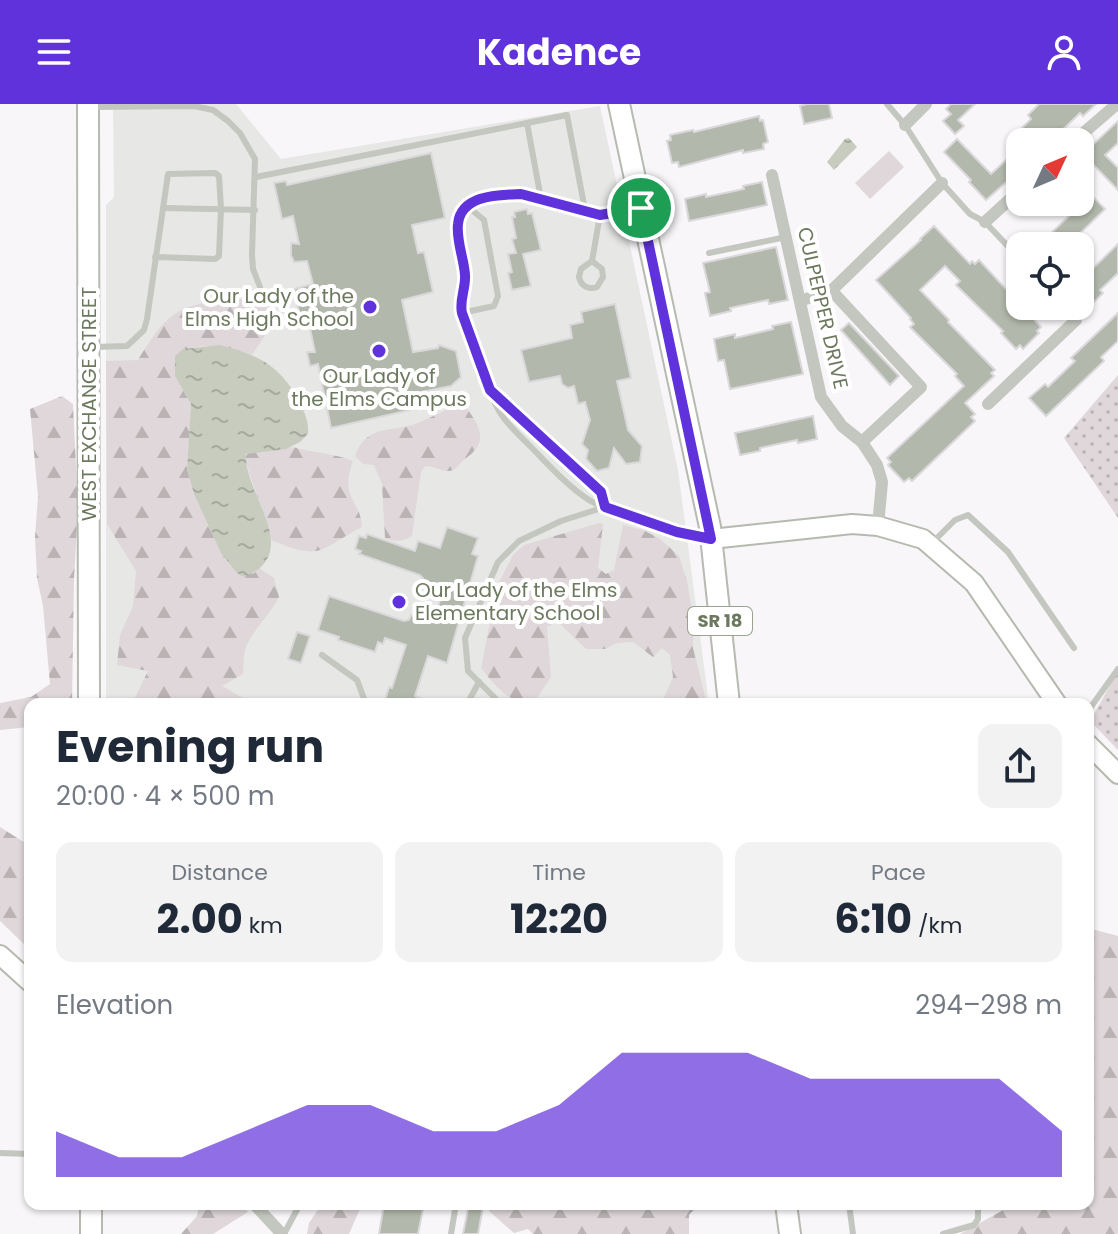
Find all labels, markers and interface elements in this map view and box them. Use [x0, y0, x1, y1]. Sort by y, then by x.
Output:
text: Kadence [477, 27, 641, 78]
icon: menu [32, 30, 76, 74]
icon: person [1042, 30, 1086, 74]
north arrow [1006, 128, 1094, 216]
map controls [1006, 128, 1094, 320]
pin [607, 174, 675, 242]
icon: arrive [619, 186, 663, 230]
street label: CULPEPPER DRIVE [791, 224, 855, 392]
button: locate [1006, 232, 1094, 320]
place label: Our Lady of the Elms High School [185, 282, 354, 333]
street label: WEST EXCHANGE STREET [75, 287, 103, 521]
marker: Our Lady of the Elms High School [361, 298, 379, 316]
marker: Our Lady of the Elms Campus [370, 342, 388, 360]
place label: Our Lady of the Elms Campus [291, 362, 467, 413]
place label: Our Lady of the Elms Elementary School [415, 576, 617, 627]
marker: Our Lady of the Elms Elementary School [390, 593, 408, 611]
road number: SR 18 [688, 607, 752, 635]
text: Evening run [56, 716, 324, 777]
button: share [978, 724, 1062, 808]
text: 20:00 · 4 × 500 m [56, 778, 275, 814]
text: Distance [171, 857, 268, 888]
text: Time [532, 857, 586, 888]
text: Pace [871, 857, 926, 888]
text: 2.00 [157, 891, 243, 947]
text: 12:20 [510, 891, 608, 947]
text: 6:10 [834, 891, 912, 947]
text: km [243, 910, 283, 941]
text: /km [912, 910, 962, 941]
text: Elevation [56, 987, 173, 1023]
text: 294–298 m [915, 987, 1062, 1023]

